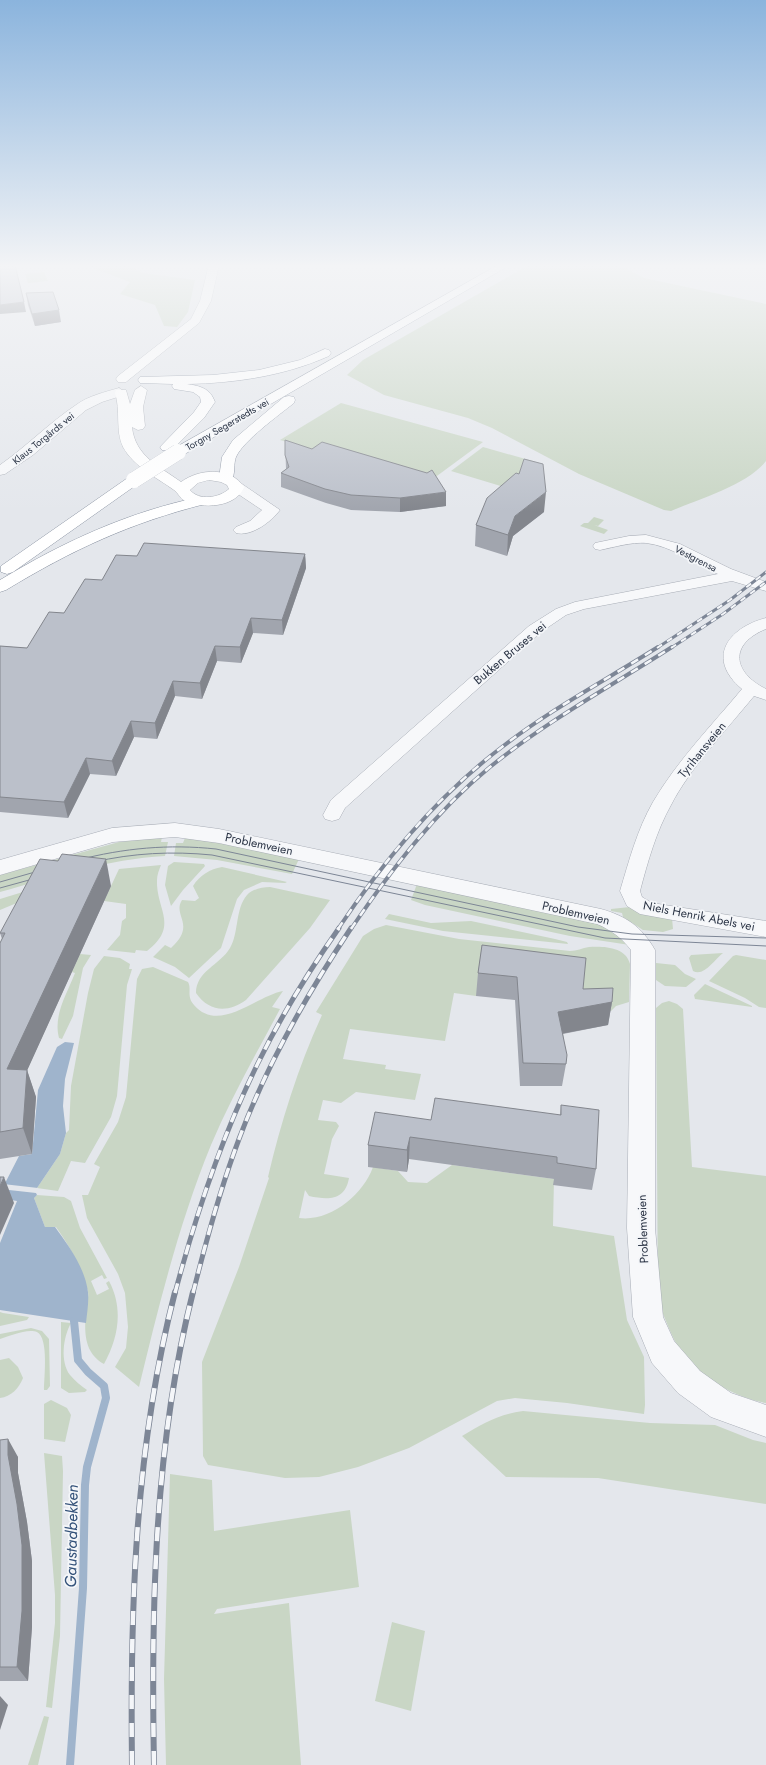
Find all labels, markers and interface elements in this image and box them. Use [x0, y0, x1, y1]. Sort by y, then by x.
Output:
street label: Torgny Segerstedts vei [183, 394, 272, 455]
street label: Klaus Torgårds vei [9, 409, 78, 468]
street label: Vestgrensa [672, 541, 720, 576]
street label: Bukken Bruses vei [470, 617, 550, 689]
street label: Tyrihansveien [674, 718, 730, 782]
street label: Problemveien [223, 828, 295, 860]
street label: Problemveien [540, 896, 612, 930]
street label: Niels Henrik Abels vei [642, 896, 756, 936]
street label: Problemveien [633, 1194, 653, 1264]
water label: Gaustadbekken [59, 1484, 84, 1588]

